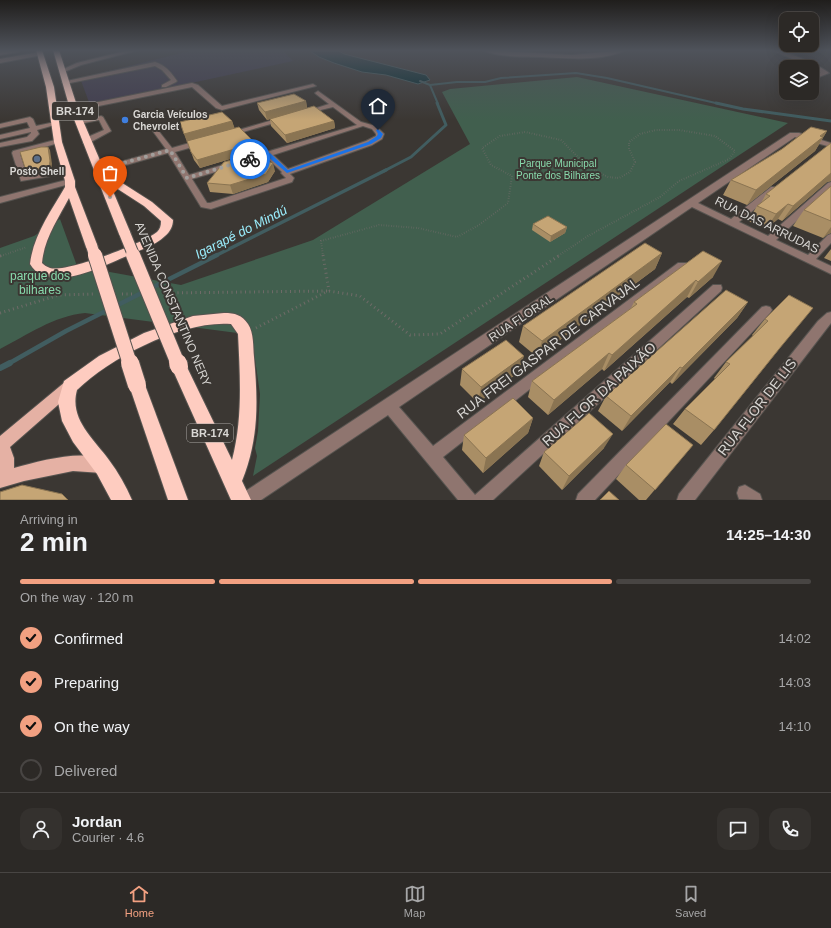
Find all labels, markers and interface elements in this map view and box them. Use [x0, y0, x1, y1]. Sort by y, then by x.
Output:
map controls [779, 12, 819, 100]
button: locate [779, 12, 819, 52]
button: layers [779, 60, 819, 100]
pin [361, 89, 395, 130]
icon: home [367, 95, 389, 117]
road number: BR-174 [52, 102, 98, 120]
place label: Garcia Veículos Chevrolet [133, 109, 208, 132]
marker: Garcia Veículos Chevrolet [120, 115, 130, 125]
courier [230, 139, 270, 179]
icon: bike [239, 148, 261, 170]
marker: Posto Shell [32, 154, 42, 164]
pin [93, 156, 127, 197]
park label: Parque Municipal Ponte dos Bilhares [516, 158, 600, 181]
icon: bag [99, 162, 121, 184]
place label: Posto Shell [10, 166, 64, 177]
street label: RUA DAS ARRUDAS [713, 194, 821, 256]
water label: Igarapé do Mindú [193, 202, 289, 262]
street label: AVENIDA CONSTANTINO NERY [132, 220, 214, 388]
park label: parque dos bilhares [10, 269, 70, 297]
street label: RUA FREI GASPAR DE CARVAJAL [454, 274, 642, 422]
street label: RUA FLORAL [486, 291, 556, 345]
street label: RUA FLOR DA PAIXÃO [539, 339, 659, 449]
street label: RUA FLOR DE LIS [714, 355, 800, 459]
road number: BR-174 [187, 424, 233, 442]
text: Arriving in [20, 512, 78, 527]
text: 14:25–14:30 [726, 526, 811, 543]
text: 2 min [20, 527, 88, 557]
text: On the way · 120 m [20, 590, 133, 605]
icon: check [20, 627, 42, 649]
text: Confirmed [54, 630, 123, 647]
text: 14:02 [778, 631, 811, 646]
icon: check [20, 671, 42, 693]
text: Preparing [54, 674, 119, 691]
text: 14:03 [778, 675, 811, 690]
icon: check [20, 715, 42, 737]
text: On the way [54, 718, 130, 735]
text: 14:10 [778, 719, 811, 734]
text: Delivered [54, 762, 117, 779]
button: person [20, 808, 62, 850]
button: chat [717, 808, 759, 850]
button: phone [769, 808, 811, 850]
text: Jordan [72, 813, 122, 830]
text: Courier · 4.6 [72, 830, 144, 845]
tab: Home [125, 883, 154, 919]
tab: Map [404, 883, 426, 919]
tab: Saved [675, 883, 706, 919]

